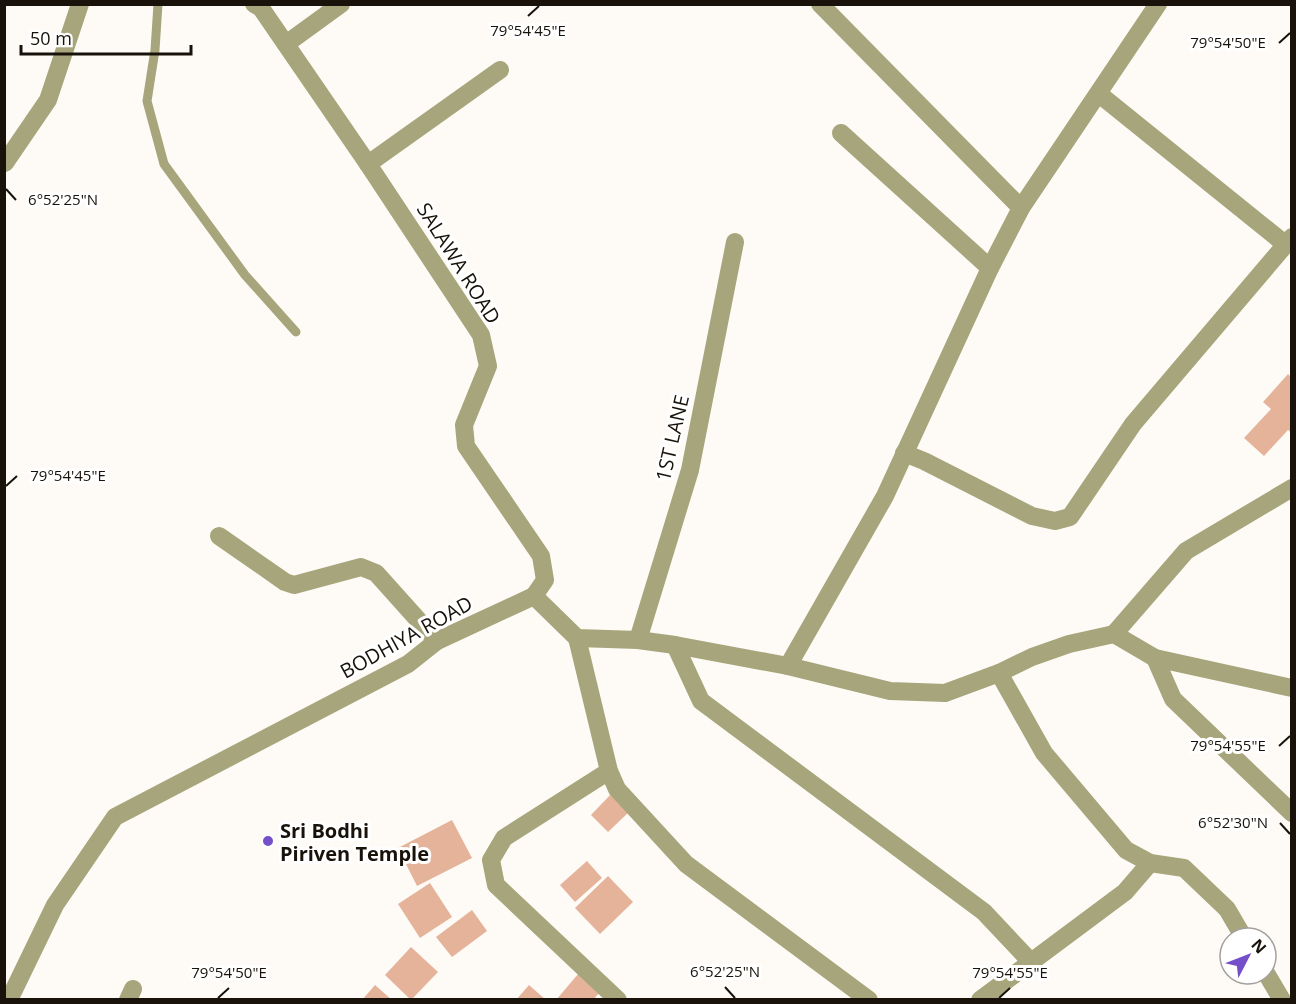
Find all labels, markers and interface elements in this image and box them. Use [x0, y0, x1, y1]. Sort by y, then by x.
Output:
scale bar [21, 18, 190, 56]
text: 79°54'45"E [490, 20, 566, 40]
text: 50 m [30, 26, 72, 50]
text: 79°54'50"E [1190, 32, 1266, 52]
text: 6°52'25"N [28, 189, 98, 209]
street label: SALAWA ROAD [411, 197, 507, 329]
street label: 1ST LANE [649, 392, 695, 484]
text: 79°54'45"E [30, 465, 106, 485]
street label: BODHIYA ROAD [335, 589, 477, 685]
text: 79°54'55"E [1190, 735, 1266, 755]
text: 6°52'30"N [1198, 812, 1268, 832]
place label: Sri Bodhi Piriven Temple [280, 817, 429, 867]
marker: Sri Bodhi Piriven Temple [261, 834, 275, 848]
north arrow [1218, 926, 1278, 986]
text: N [1247, 934, 1272, 958]
text: 6°52'25"N [690, 961, 760, 981]
text: 79°54'50"E [191, 962, 267, 982]
text: 79°54'55"E [972, 962, 1048, 982]

